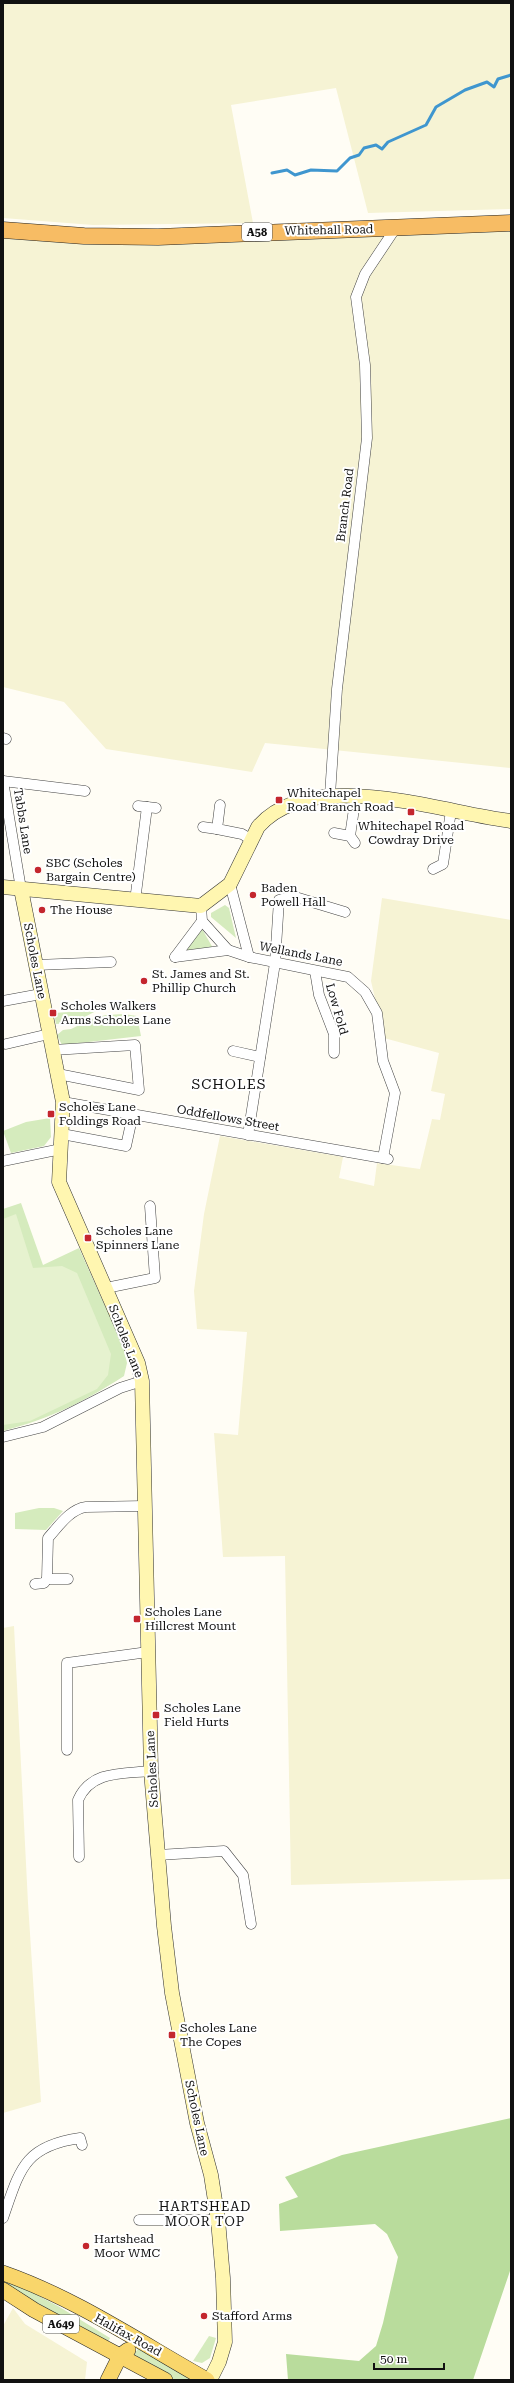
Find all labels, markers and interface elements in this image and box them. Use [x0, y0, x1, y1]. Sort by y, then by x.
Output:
street label: Whitehall Road [284, 222, 374, 238]
road number: A58 [242, 223, 272, 241]
street label: Branch Road [334, 467, 356, 543]
place label: Whitechapel Road Branch Road [287, 786, 394, 814]
street label: Tabbs Lane [11, 787, 35, 855]
marker: Whitechapel Road Branch Road [274, 795, 284, 805]
marker: Whitechapel Road Cowdray Drive [406, 807, 416, 817]
place label: Whitechapel Road Cowdray Drive [358, 819, 465, 847]
place label: SBC (Scholes Bargain Centre) [46, 856, 136, 884]
marker: SBC (Scholes Bargain Centre) [33, 865, 43, 875]
place label: Baden Powell Hall [261, 881, 326, 909]
marker: Baden Powell Hall [248, 890, 258, 900]
place label: The House [50, 903, 113, 917]
marker: The House [37, 905, 47, 915]
street label: Scholes Lane [21, 922, 49, 1000]
street label: Wellands Lane [258, 939, 344, 969]
place label: St. James and St. Phillip Church [152, 967, 250, 995]
marker: St. James and St. Phillip Church [139, 976, 149, 986]
street label: Low Fold [323, 982, 351, 1037]
place label: Scholes Walkers Arms Scholes Lane [61, 999, 171, 1027]
marker: Scholes Walkers Arms Scholes Lane [48, 1008, 58, 1018]
district label: SCHOLES [192, 1076, 266, 1092]
place label: Scholes Lane Foldings Road [59, 1100, 141, 1128]
street label: Oddfellows Street [176, 1102, 281, 1134]
marker: Scholes Lane Foldings Road [46, 1109, 56, 1119]
place label: Scholes Lane Spinners Lane [96, 1224, 180, 1252]
marker: Scholes Lane Spinners Lane [83, 1233, 93, 1243]
street label: Scholes Lane [106, 1303, 146, 1380]
place label: Scholes Lane Hillcrest Mount [145, 1605, 236, 1633]
marker: Scholes Lane Hillcrest Mount [132, 1614, 142, 1624]
place label: Scholes Lane Field Hurts [164, 1701, 241, 1729]
marker: Scholes Lane Field Hurts [151, 1710, 161, 1720]
street label: Scholes Lane [143, 1730, 161, 1808]
place label: Scholes Lane The Copes [180, 2021, 257, 2049]
marker: Scholes Lane The Copes [167, 2030, 177, 2040]
street label: Scholes Lane [182, 2079, 212, 2157]
district label: HARTSHEAD MOOR TOP [159, 2199, 251, 2229]
place label: Hartshead Moor WMC [94, 2232, 161, 2260]
marker: Hartshead Moor WMC [81, 2241, 91, 2251]
place label: Stafford Arms [212, 2309, 292, 2323]
street label: Halifax Road [92, 2311, 164, 2359]
marker: Stafford Arms [199, 2311, 209, 2321]
road number: A649 [43, 2315, 79, 2333]
scale bar [374, 2345, 444, 2371]
text: 50 m [380, 2352, 407, 2366]

